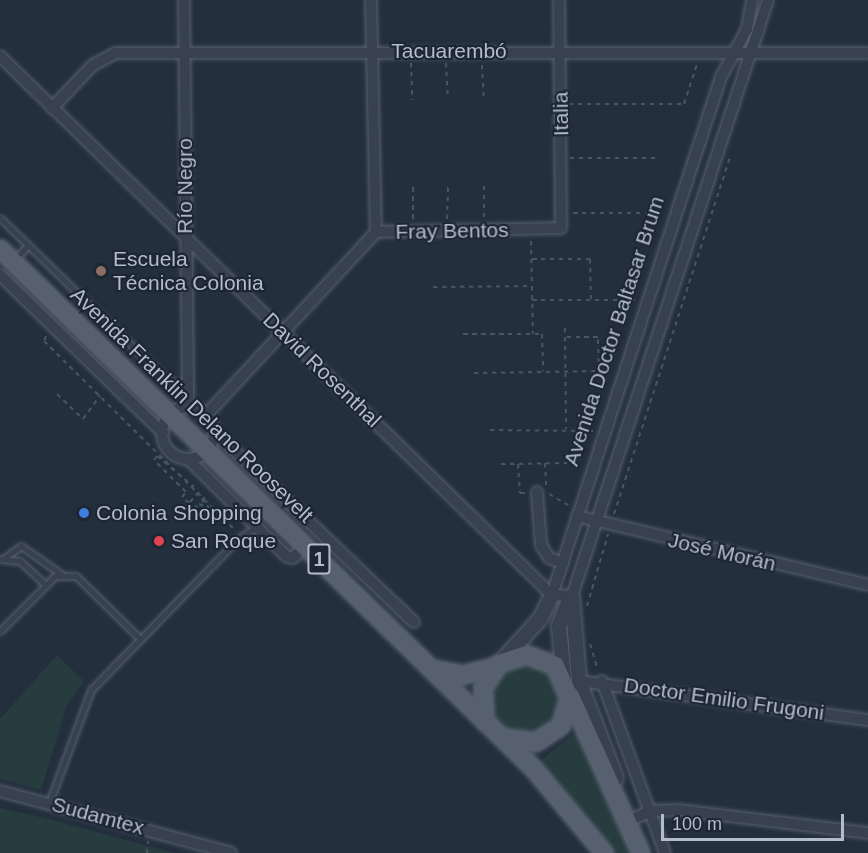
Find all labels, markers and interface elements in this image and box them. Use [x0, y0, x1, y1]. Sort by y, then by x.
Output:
street label: Tacuarembó [391, 38, 507, 64]
street label: Italia [548, 92, 574, 136]
street label: Río Negro [172, 138, 198, 234]
street label: Avenida Doctor Baltasar Brum [558, 193, 670, 469]
street label: Fray Bentos [395, 217, 509, 245]
place label: Escuela Técnica Colonia [113, 246, 264, 296]
marker: Escuela Técnica Colonia [94, 264, 108, 278]
street label: Avenida Franklin Delano Roosevelt [65, 282, 319, 528]
street label: David Rosenthal [258, 307, 386, 433]
place label: Colonia Shopping [96, 500, 262, 526]
marker: Colonia Shopping [77, 506, 91, 520]
street label: José Morán [666, 527, 778, 577]
place label: San Roque [171, 528, 276, 554]
marker: San Roque [152, 534, 166, 548]
road number: 1 [307, 542, 331, 576]
street label: Doctor Emilio Frugoni [622, 672, 826, 726]
street label: Sudamtex [49, 792, 147, 840]
scale bar [664, 802, 847, 840]
text: 100 m [672, 814, 722, 834]

